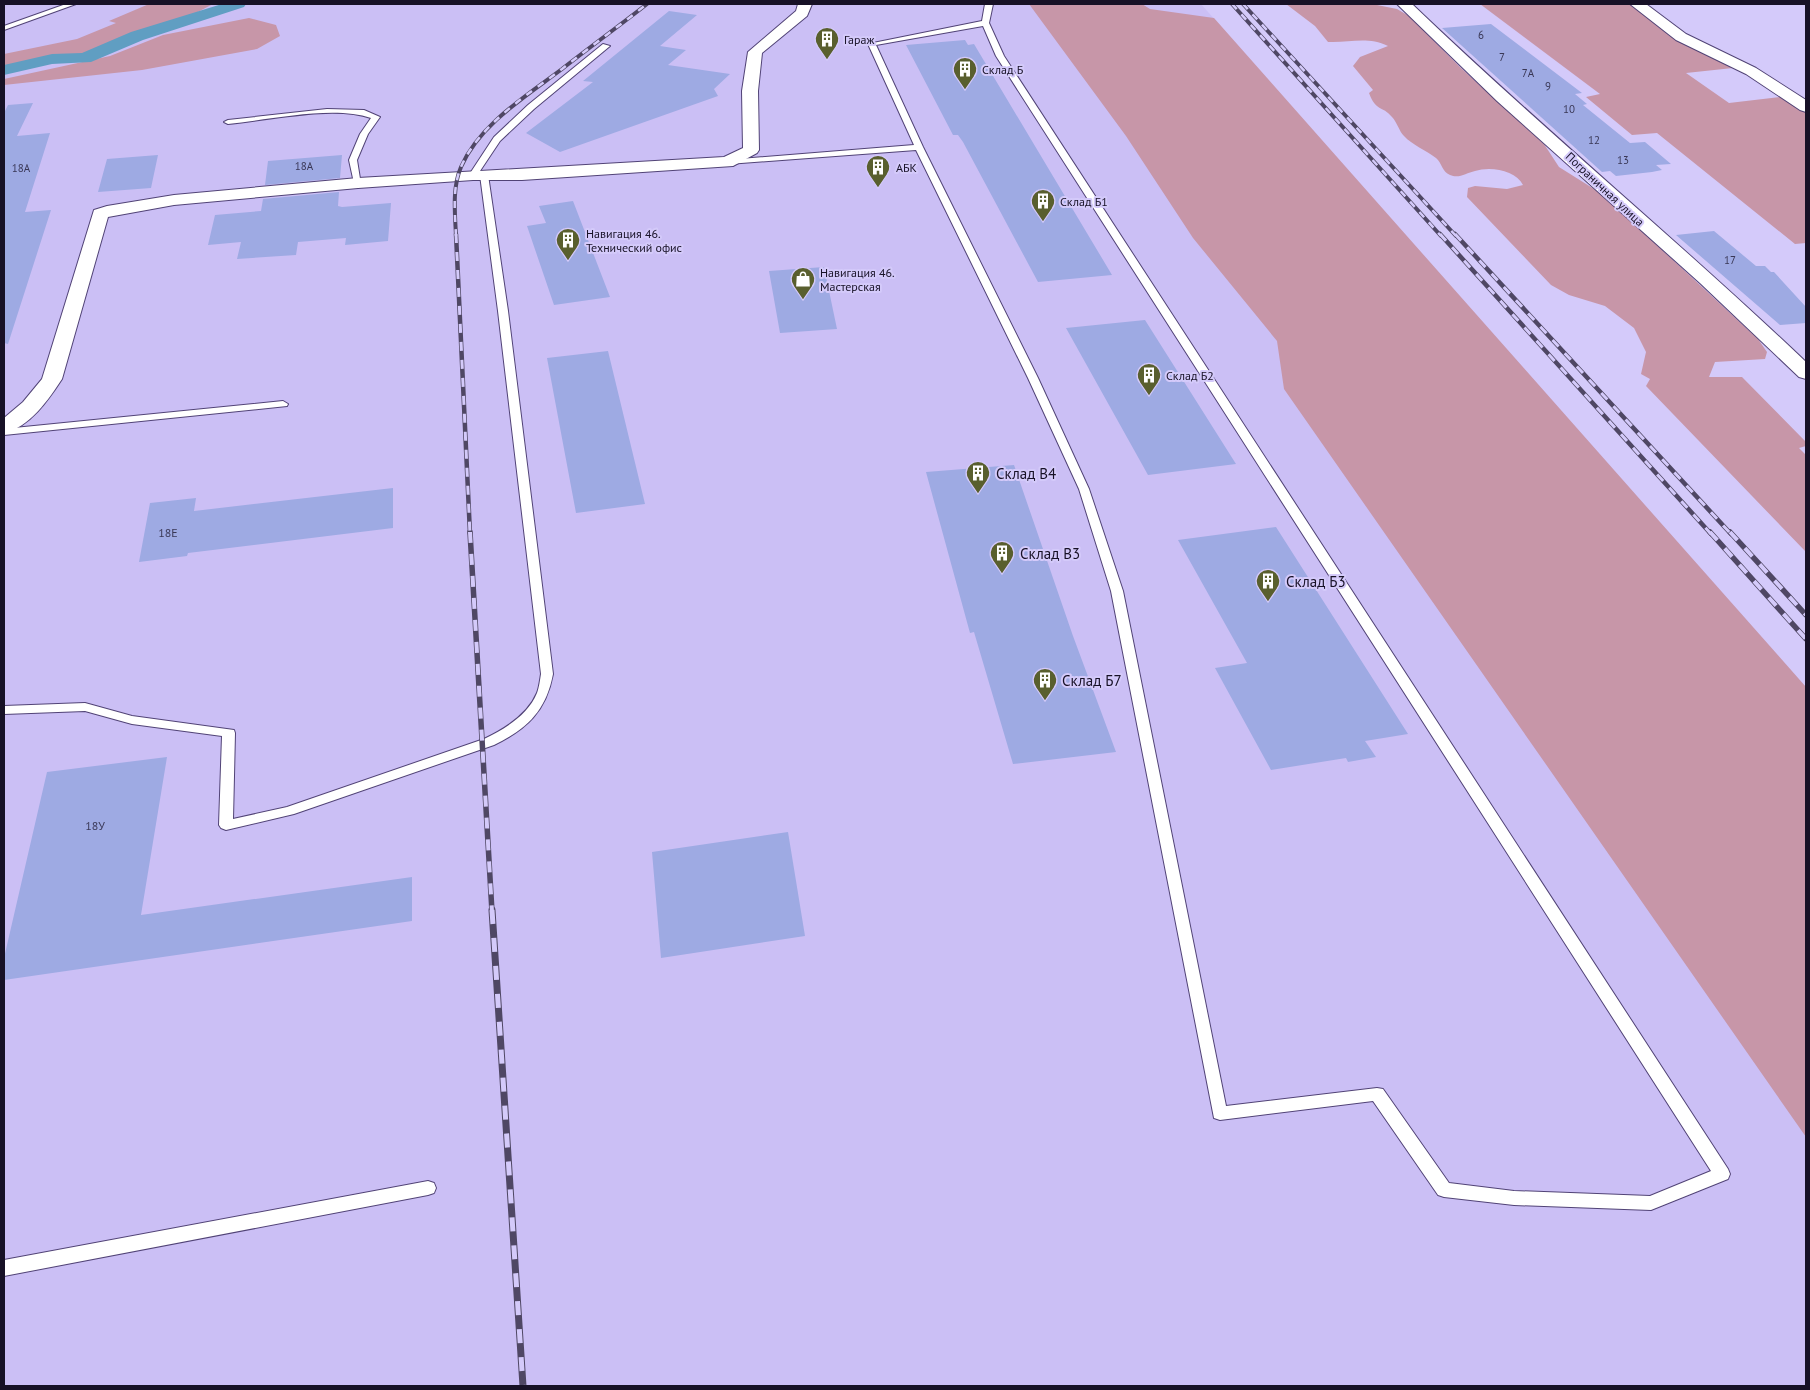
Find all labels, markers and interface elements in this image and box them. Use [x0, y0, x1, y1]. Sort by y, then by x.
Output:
building icon: Гараж [814, 26, 840, 60]
house number: 6 [1478, 28, 1484, 42]
place label: Гараж [844, 32, 874, 47]
house number: 7 [1499, 50, 1505, 64]
building icon: Склад Б [952, 56, 978, 90]
place label: Склад Б [982, 62, 1024, 77]
house number: 7А [1522, 66, 1535, 80]
house number: 9 [1545, 79, 1551, 93]
house number: 10 [1563, 102, 1575, 116]
house number: 12 [1588, 133, 1600, 147]
street label: Пограничная улица [1563, 149, 1647, 229]
house number: 13 [1617, 153, 1629, 167]
building icon: АБК [865, 154, 891, 188]
house number: 18А [295, 159, 314, 173]
place label: АБК [896, 160, 917, 175]
house number: 18А [12, 161, 31, 175]
building icon: Склад Б1 [1030, 188, 1056, 222]
place label: Склад Б1 [1060, 194, 1108, 209]
place label: Навигация 46. Технический офис [586, 226, 683, 255]
building icon: Навигация 46. Технический офис [555, 227, 581, 261]
house number: 17 [1724, 253, 1736, 267]
place label: Навигация 46. Мастерская [820, 265, 895, 294]
shop icon: Навигация 46. Мастерская [790, 266, 816, 300]
building icon: Склад Б2 [1136, 362, 1162, 396]
place label: Склад Б2 [1166, 368, 1214, 383]
building icon: Склад В4 [965, 460, 991, 494]
place label: Склад В4 [996, 464, 1056, 483]
house number: 18Е [158, 525, 178, 540]
building icon: Склад В3 [989, 540, 1015, 574]
place label: Склад В3 [1020, 544, 1080, 563]
building icon: Склад Б3 [1255, 568, 1281, 602]
place label: Склад Б3 [1286, 572, 1346, 591]
building icon: Склад Б7 [1032, 667, 1058, 701]
place label: Склад Б7 [1062, 671, 1122, 690]
house number: 18У [85, 818, 105, 833]

